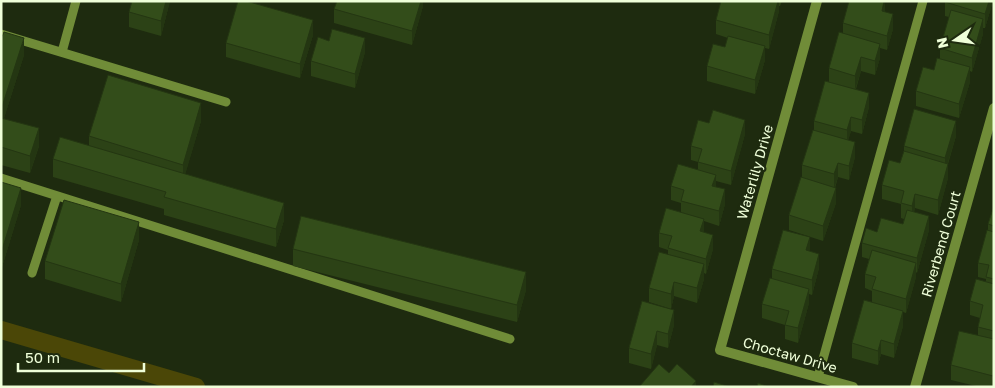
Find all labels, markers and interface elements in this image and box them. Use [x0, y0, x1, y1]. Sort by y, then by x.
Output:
north arrow [930, 15, 980, 65]
text: N [932, 36, 951, 50]
street label: Waterlily Drive [733, 122, 776, 221]
street label: Riverbend Court [917, 189, 964, 299]
street label: Choctaw Drive [741, 333, 839, 376]
scale bar [18, 340, 144, 372]
text: 50 m [25, 348, 60, 366]

